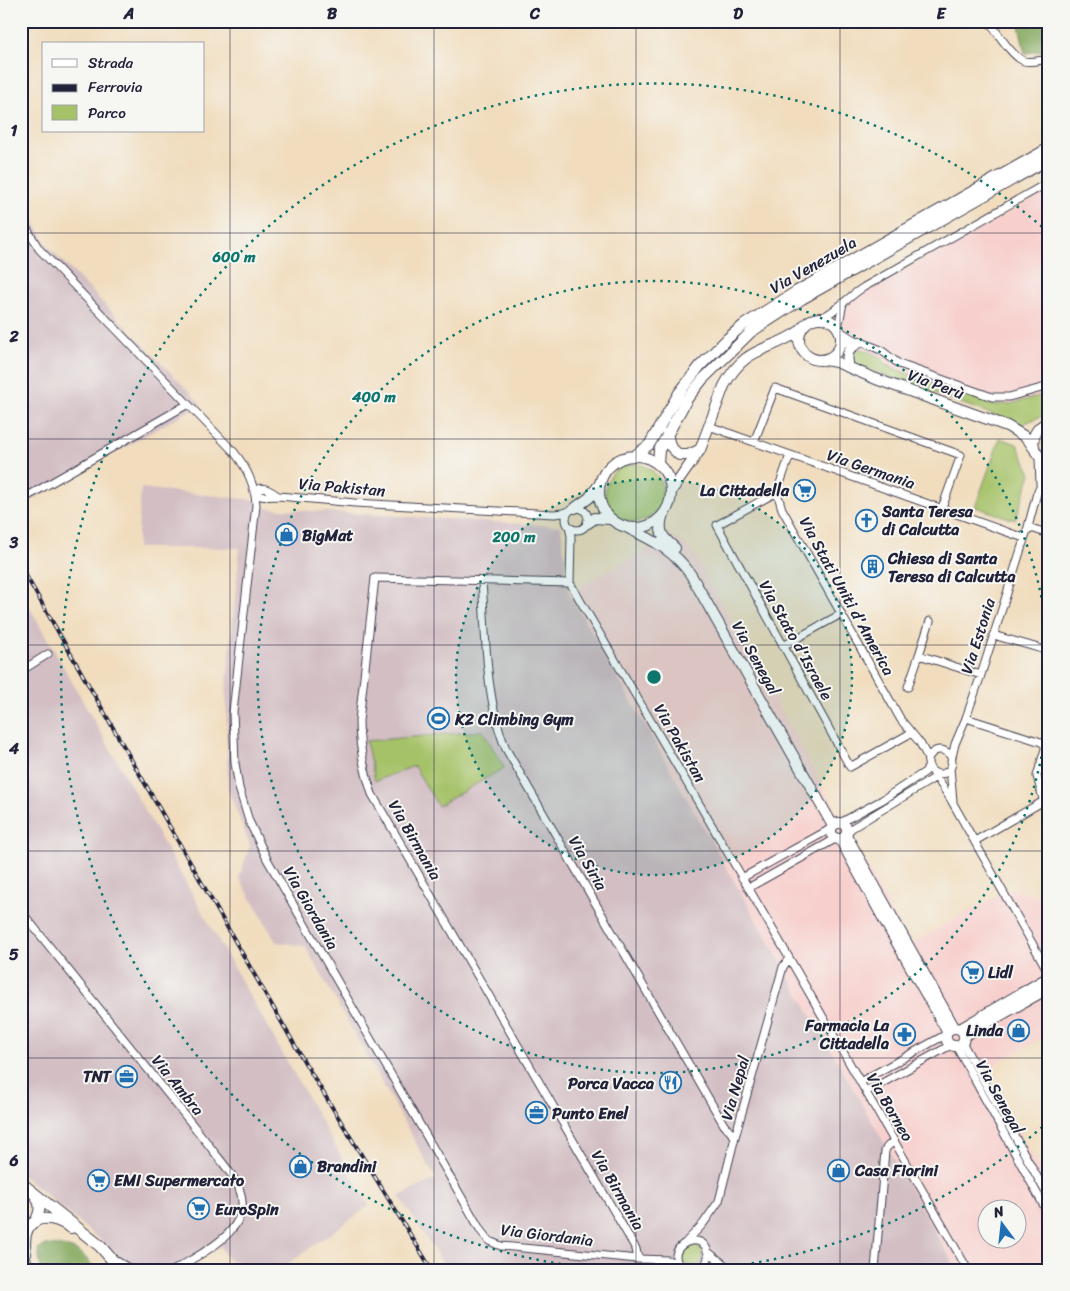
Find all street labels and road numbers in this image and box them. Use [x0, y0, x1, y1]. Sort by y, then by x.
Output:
street label: Via Venezuela [764, 228, 862, 302]
street label: Via Perù [904, 360, 969, 408]
street label: Via Germania [823, 440, 919, 498]
street label: Via Pakistan [297, 469, 387, 505]
street label: Via Stati Uniti d'America [791, 511, 903, 681]
street label: Via Stato d'Israele [751, 575, 841, 706]
street label: Via Estonia [952, 593, 1004, 678]
street label: Via Senegal [724, 615, 789, 701]
street label: Via Pakistan [646, 698, 714, 788]
street label: Via Birmania [380, 794, 450, 886]
street label: Via Siria [561, 830, 616, 897]
street label: Via Giordania [275, 861, 347, 955]
street label: Via Ambra [144, 1048, 212, 1122]
street label: Via Nepal [712, 1052, 758, 1124]
street label: Via Senegal [968, 1054, 1033, 1140]
street label: Via Borneo [858, 1067, 922, 1147]
street label: Via Birmania [583, 1144, 653, 1236]
street label: Via Giordania [499, 1215, 595, 1255]

